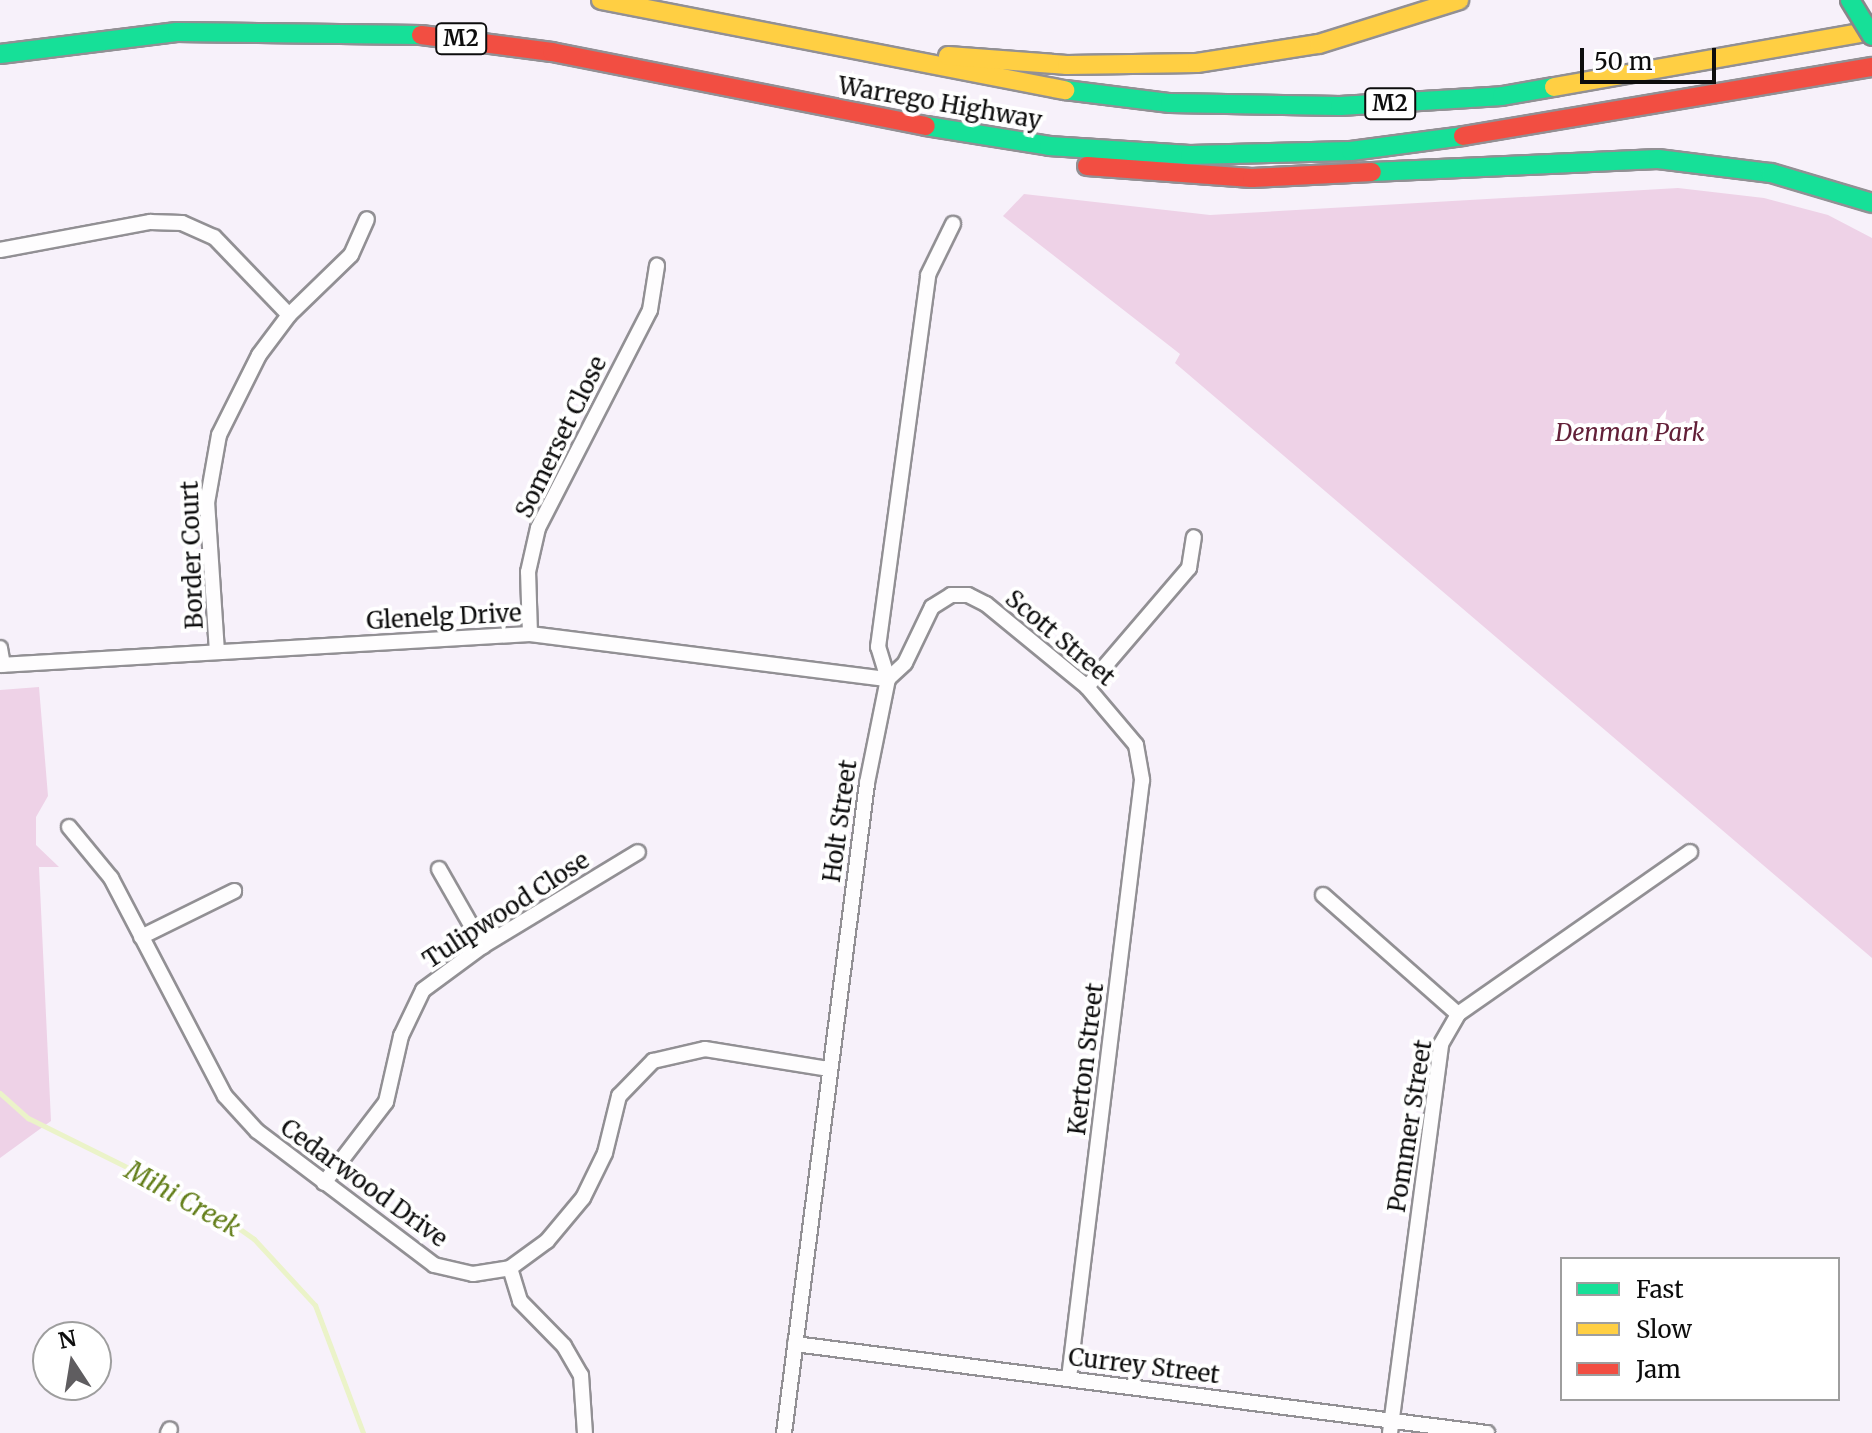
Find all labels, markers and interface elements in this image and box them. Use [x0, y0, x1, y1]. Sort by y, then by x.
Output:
road number: M2 [435, 21, 487, 57]
scale bar [1584, 32, 1720, 82]
text: 50 m [1594, 46, 1653, 77]
street label: Warrego Highway [836, 71, 1044, 135]
road number: M2 [1364, 86, 1416, 122]
street label: Somerset Close [509, 351, 613, 523]
park label: Denman Park [1555, 419, 1705, 447]
street label: Border Court [175, 480, 209, 630]
street label: Scott Street [1000, 584, 1120, 692]
street label: Glenelg Drive [366, 599, 522, 635]
street label: Holt Street [817, 758, 863, 884]
street label: Tulipwood Close [418, 846, 594, 974]
street label: Kerton Street [1062, 981, 1110, 1137]
street label: Pommer Street [1382, 1038, 1438, 1214]
street label: Cedarwood Drive [275, 1113, 453, 1253]
water label: Mihi Creek [120, 1155, 246, 1243]
legend [1560, 1257, 1840, 1401]
text: Fast [1636, 1274, 1684, 1305]
text: Slow [1636, 1314, 1692, 1345]
north arrow [32, 1321, 112, 1401]
text: N [56, 1324, 79, 1355]
street label: Currey Street [1067, 1342, 1221, 1390]
text: Jam [1636, 1354, 1681, 1385]

